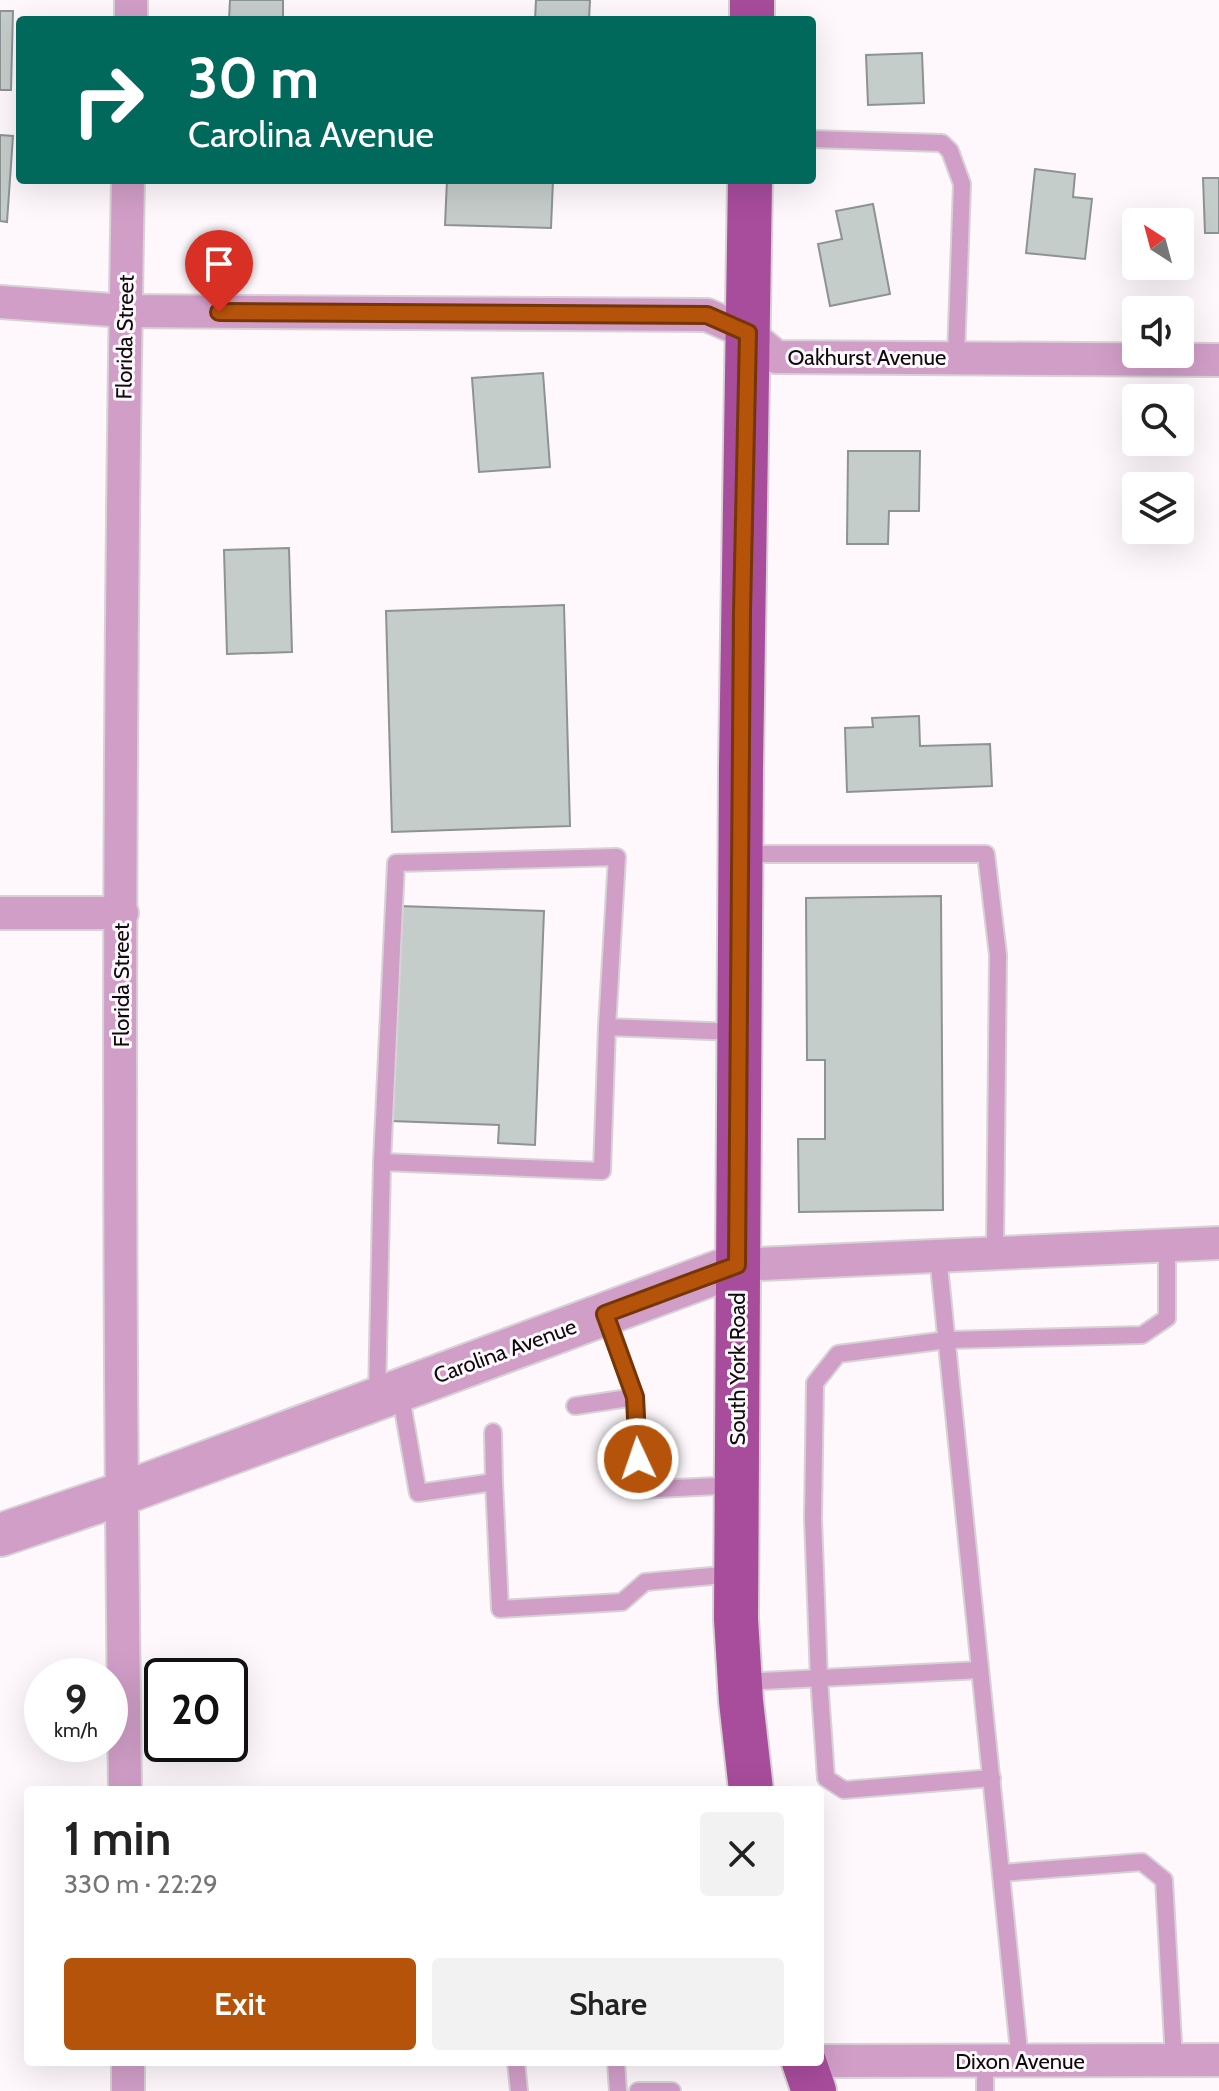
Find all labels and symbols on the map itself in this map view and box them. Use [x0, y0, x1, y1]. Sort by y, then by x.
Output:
north arrow [1122, 208, 1194, 280]
pin [185, 230, 253, 312]
street label: Florida Street [110, 274, 140, 400]
street label: Oakhurst Avenue [788, 344, 946, 371]
street label: Florida Street [108, 922, 135, 1047]
street label: South York Road [724, 1293, 751, 1445]
street label: Carolina Avenue [430, 1313, 580, 1389]
position arrow [596, 1417, 680, 1501]
speed limit sign: 20 [144, 1658, 248, 1762]
street label: Dixon Avenue [955, 2048, 1085, 2075]

